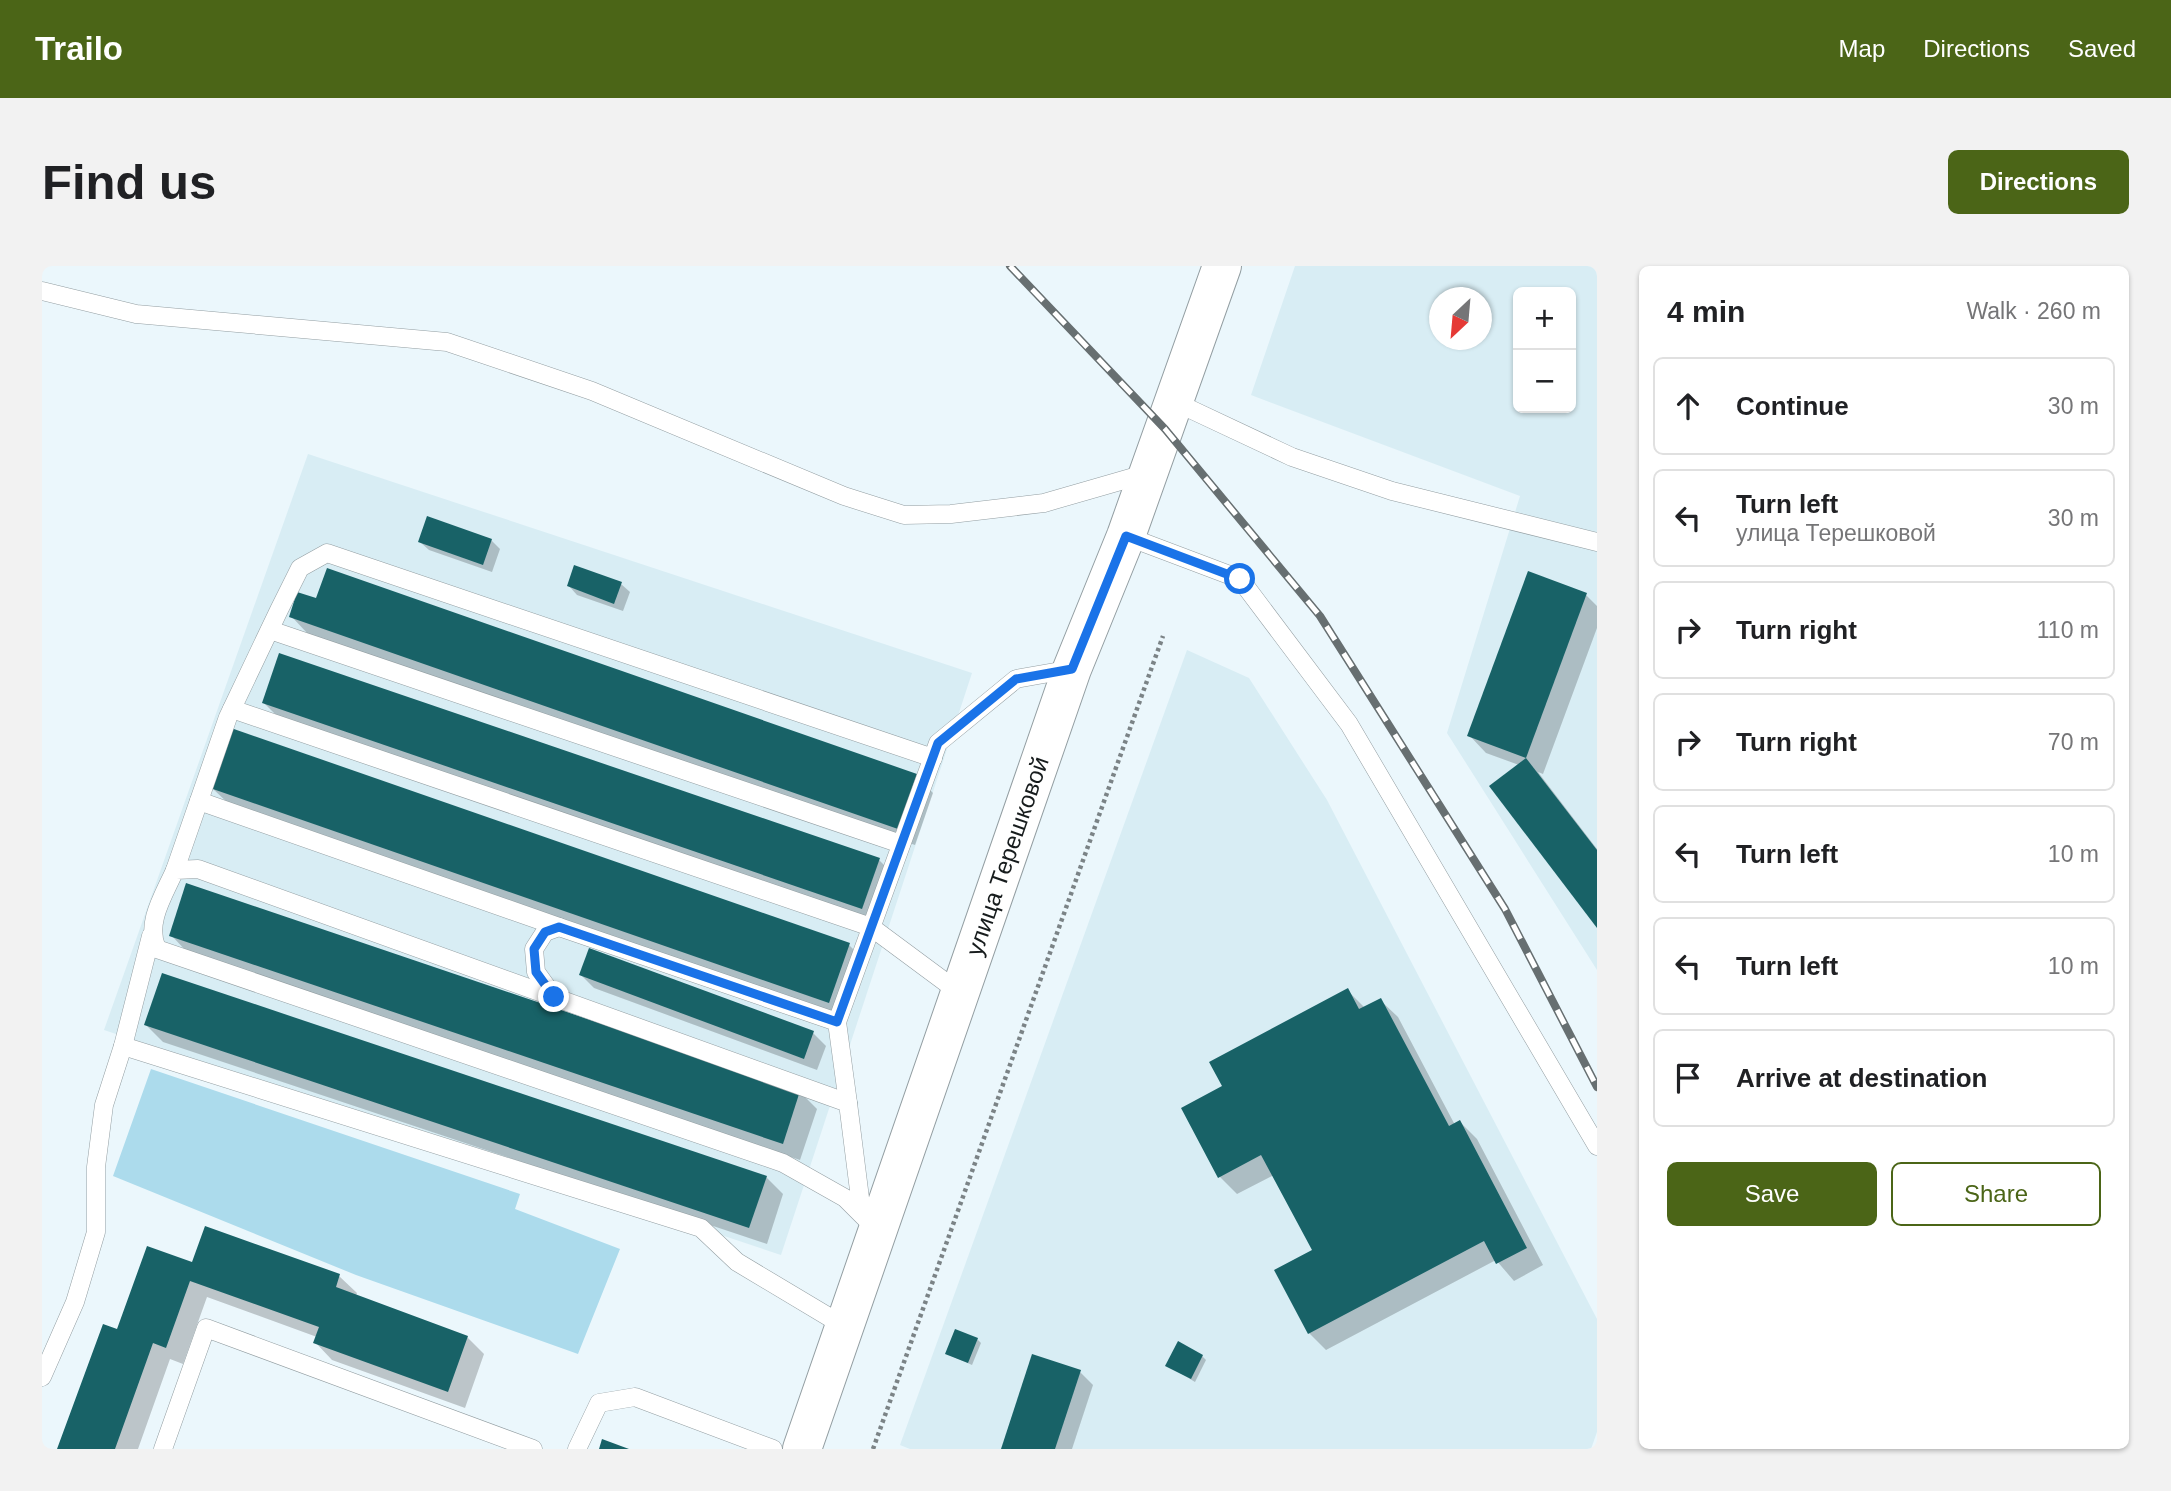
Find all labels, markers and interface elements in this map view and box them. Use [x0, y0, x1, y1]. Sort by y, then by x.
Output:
text: Trailo [35, 30, 123, 67]
text: Map [1839, 35, 1885, 62]
text: Directions [1923, 35, 2030, 62]
text: Saved [2068, 35, 2136, 62]
button: Directions [1948, 150, 2129, 214]
text: Find us [42, 155, 216, 209]
north arrow [1429, 287, 1492, 350]
map controls [1513, 287, 1576, 413]
button: + [1513, 287, 1576, 350]
text: 4 min [1667, 295, 1745, 328]
text: Walk · 260 m [1966, 298, 2101, 324]
button: − [1513, 350, 1576, 413]
icon: ahead [1669, 387, 1707, 425]
text: Continue [1736, 391, 1849, 421]
text: 30 m [2048, 393, 2099, 419]
text: Turn left [1736, 489, 1838, 519]
icon: left [1669, 499, 1707, 537]
text: 30 m [2048, 505, 2099, 531]
text: улица Терешковой [1736, 520, 1936, 546]
route start [1224, 563, 1255, 594]
icon: right [1669, 611, 1707, 649]
text: Turn right [1736, 615, 1857, 645]
text: 110 m [2037, 617, 2099, 643]
icon: right [1669, 723, 1707, 761]
text: Turn right [1736, 727, 1857, 757]
text: 70 m [2048, 729, 2099, 755]
street label: улица Терешковой [960, 753, 1054, 959]
icon: left [1669, 835, 1707, 873]
text: Turn left [1736, 839, 1838, 869]
text: 10 m [2048, 841, 2099, 867]
icon: left [1669, 947, 1707, 985]
text: Turn left [1736, 951, 1838, 981]
text: 10 m [2048, 953, 2099, 979]
route end [538, 981, 569, 1012]
icon: arrive [1669, 1059, 1707, 1097]
text: Arrive at destination [1736, 1063, 1987, 1093]
button: Save [1667, 1162, 1877, 1226]
button: Share [1891, 1162, 2101, 1226]

